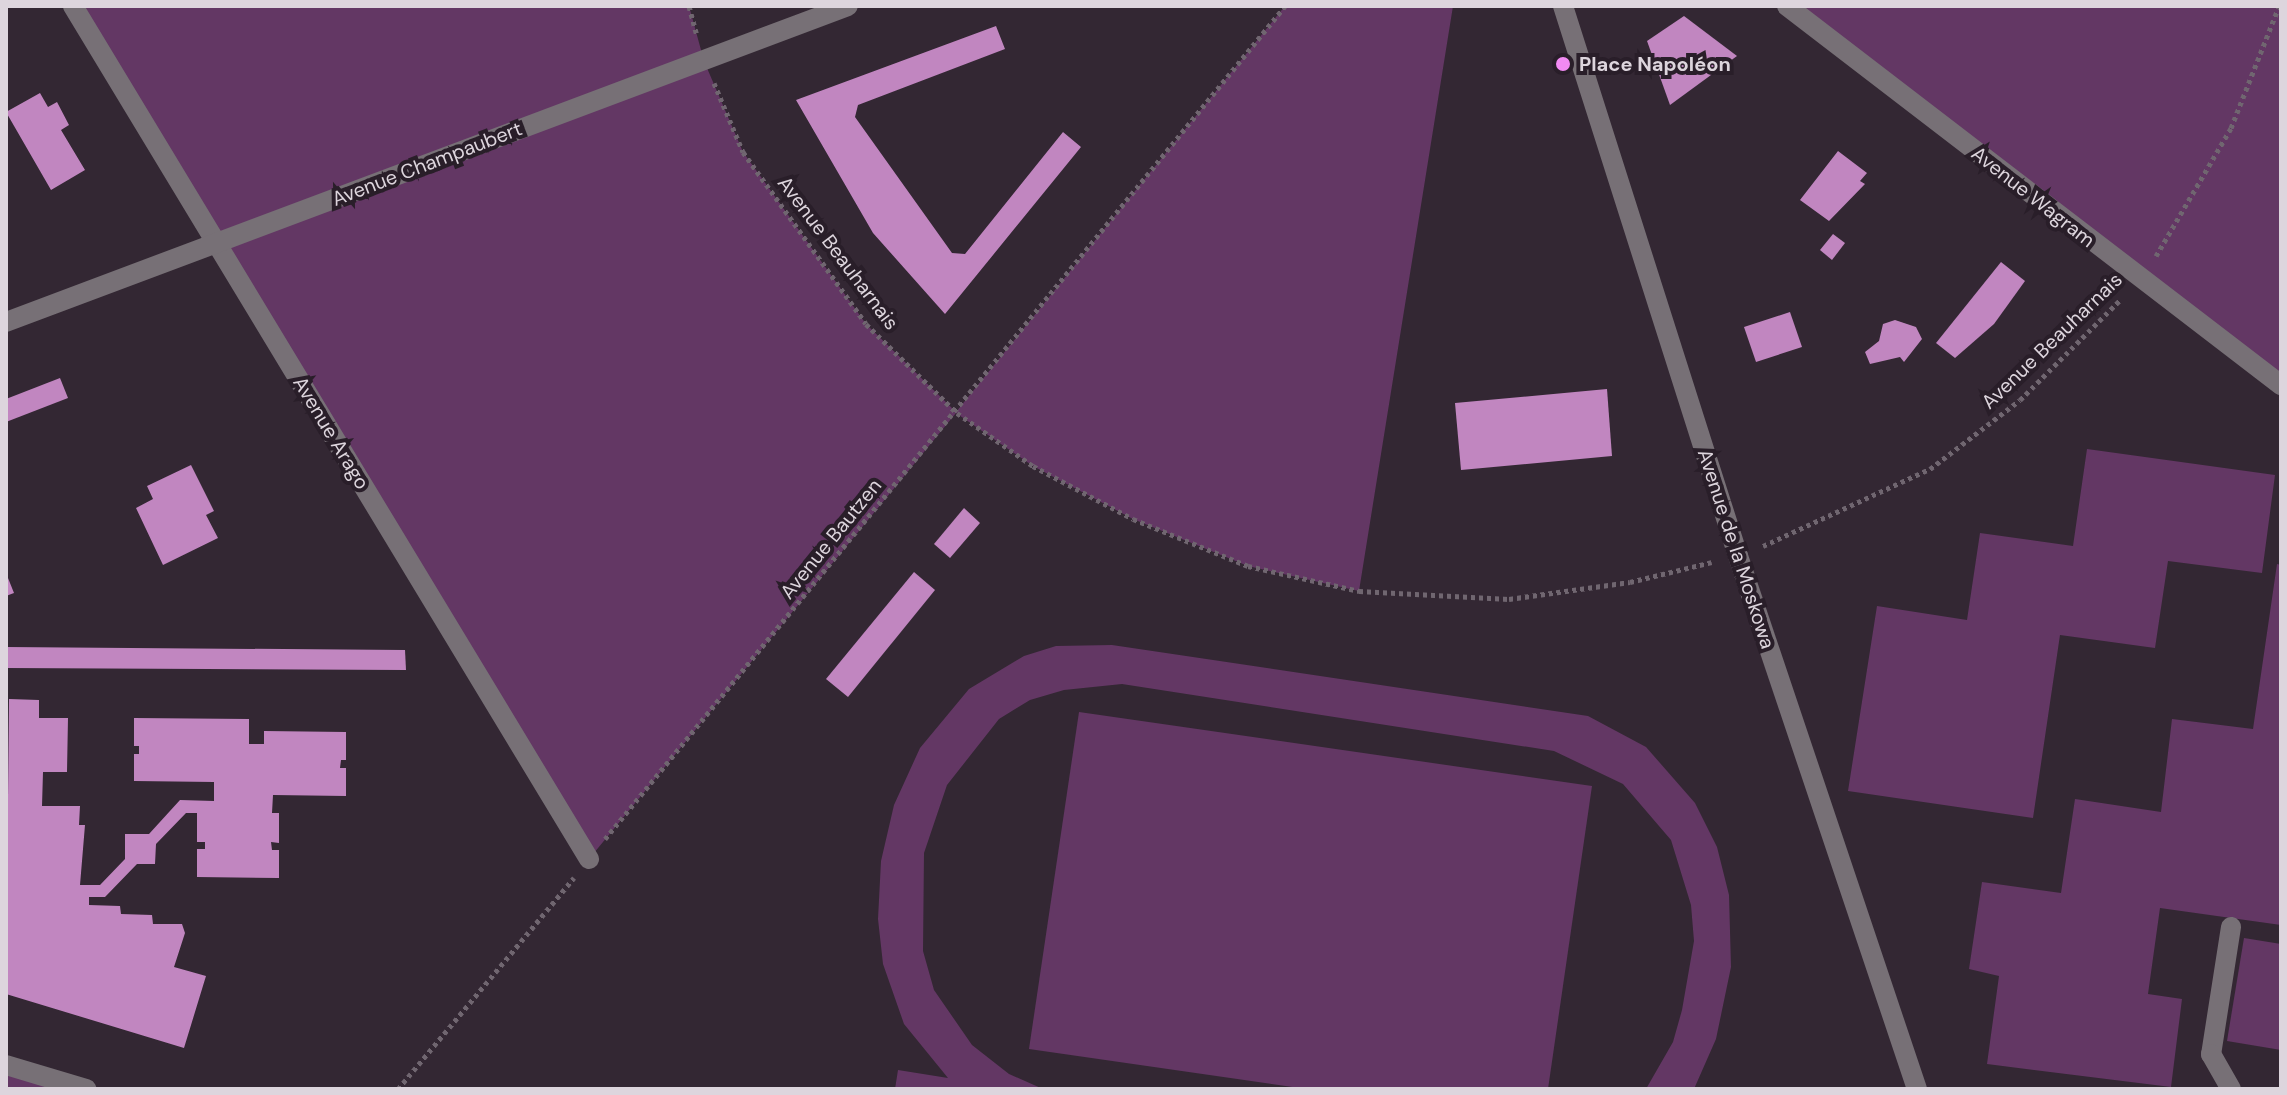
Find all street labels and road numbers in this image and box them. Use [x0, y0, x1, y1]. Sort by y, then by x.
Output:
street label: Avenue Champaubert [329, 117, 525, 211]
street label: Avenue Wagram [1967, 141, 2099, 253]
street label: Avenue Beauharnais [772, 171, 904, 335]
street label: Avenue Beauharnais [1977, 268, 2127, 414]
street label: Avenue Arago [288, 372, 374, 494]
street label: Avenue de la Moskowa [1692, 446, 1780, 652]
street label: Avenue Bautzen [775, 474, 887, 604]

